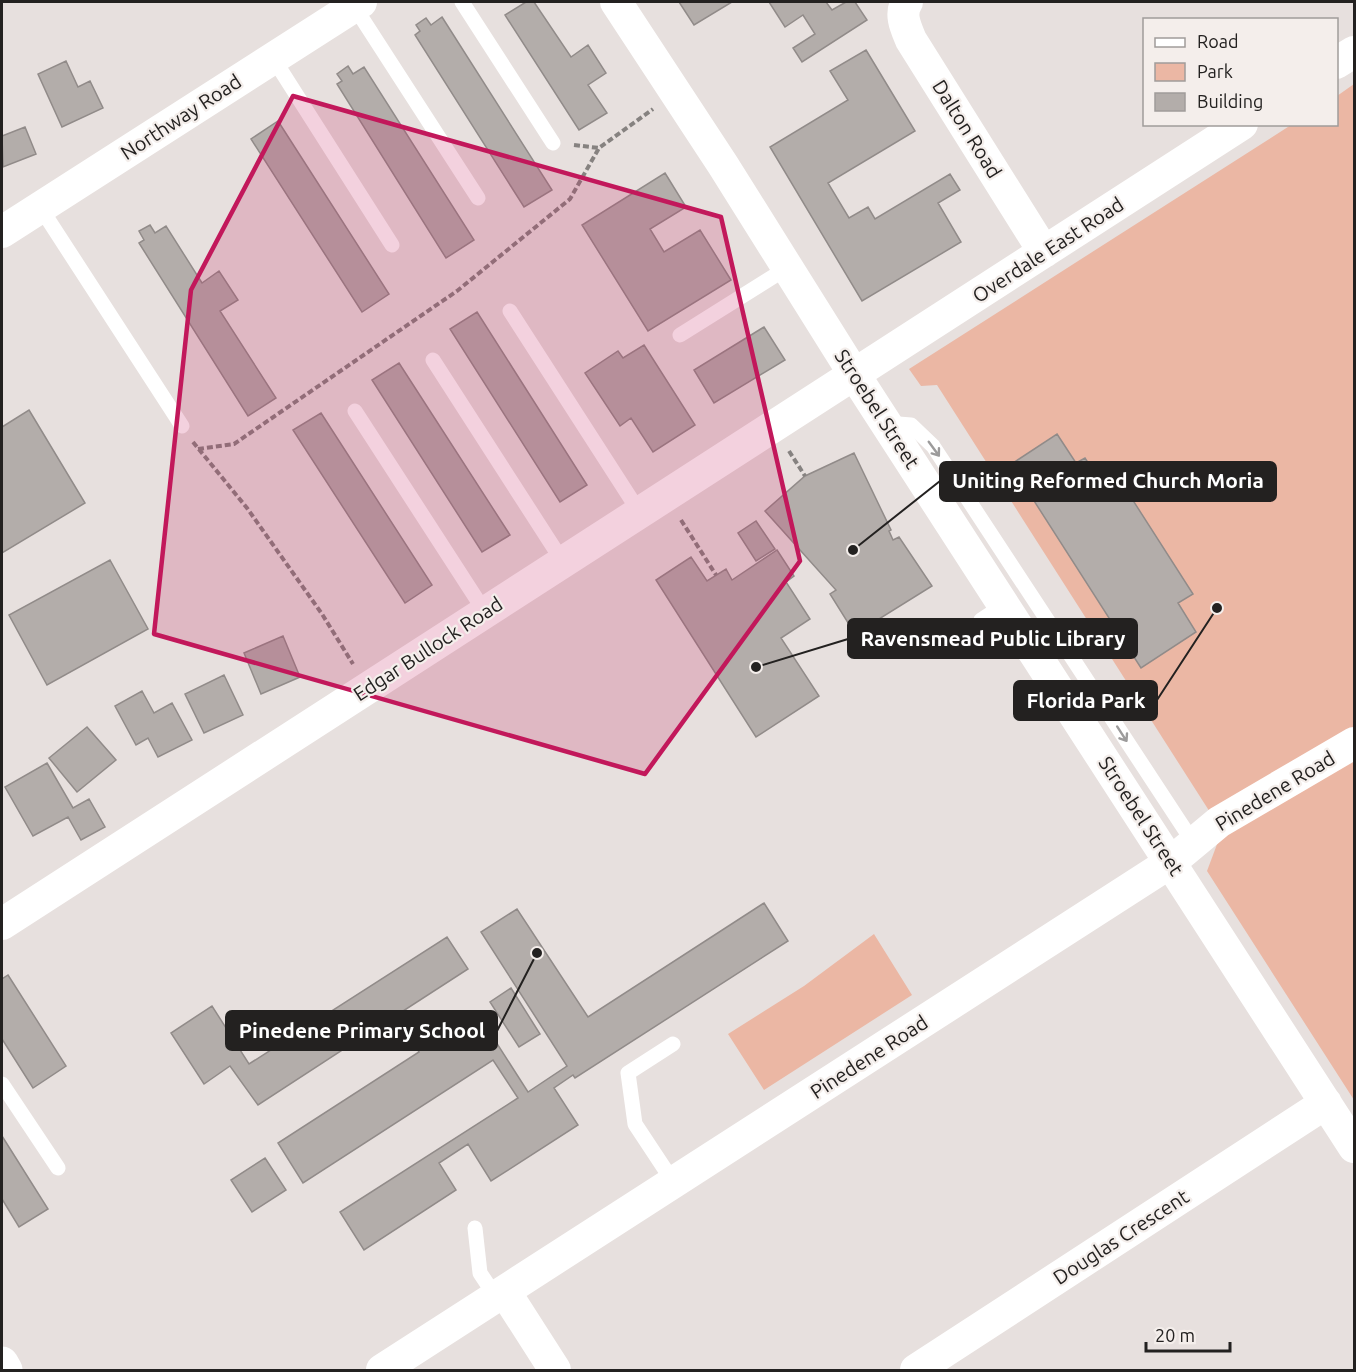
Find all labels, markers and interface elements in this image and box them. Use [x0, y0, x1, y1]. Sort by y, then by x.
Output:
legend [1143, 18, 1338, 126]
text: Road [1197, 31, 1239, 51]
text: Park [1197, 61, 1233, 81]
street label: Northway Road [116, 69, 245, 164]
street label: Dalton Road [928, 75, 1007, 182]
text: Building [1197, 91, 1263, 111]
street label: Overdale East Road [968, 192, 1128, 307]
street label: Stroebel Street [830, 345, 924, 473]
one-way arrow [928, 440, 940, 456]
callout: Uniting Reformed Church Moria [940, 462, 1276, 501]
text: Uniting Reformed Church Moria [952, 468, 1264, 492]
street label: Edgar Bullock Road [349, 592, 507, 705]
callout: Ravensmead Public Library [848, 619, 1137, 658]
text: Ravensmead Public Library [861, 626, 1125, 650]
callout: Florida Park [1014, 681, 1157, 720]
text: Florida Park [1027, 688, 1146, 712]
one-way arrow [1117, 725, 1129, 742]
street label: Pinedene Road [1211, 746, 1339, 835]
street label: Stroebel Street [1094, 752, 1188, 880]
street label: Pinedene Road [806, 1010, 932, 1103]
callout: Pinedene Primary School [226, 1011, 497, 1050]
text: Pinedene Primary School [239, 1018, 485, 1042]
street label: Douglas Crescent [1049, 1184, 1193, 1289]
scale bar [1146, 1315, 1230, 1353]
text: 20 m [1155, 1325, 1195, 1345]

